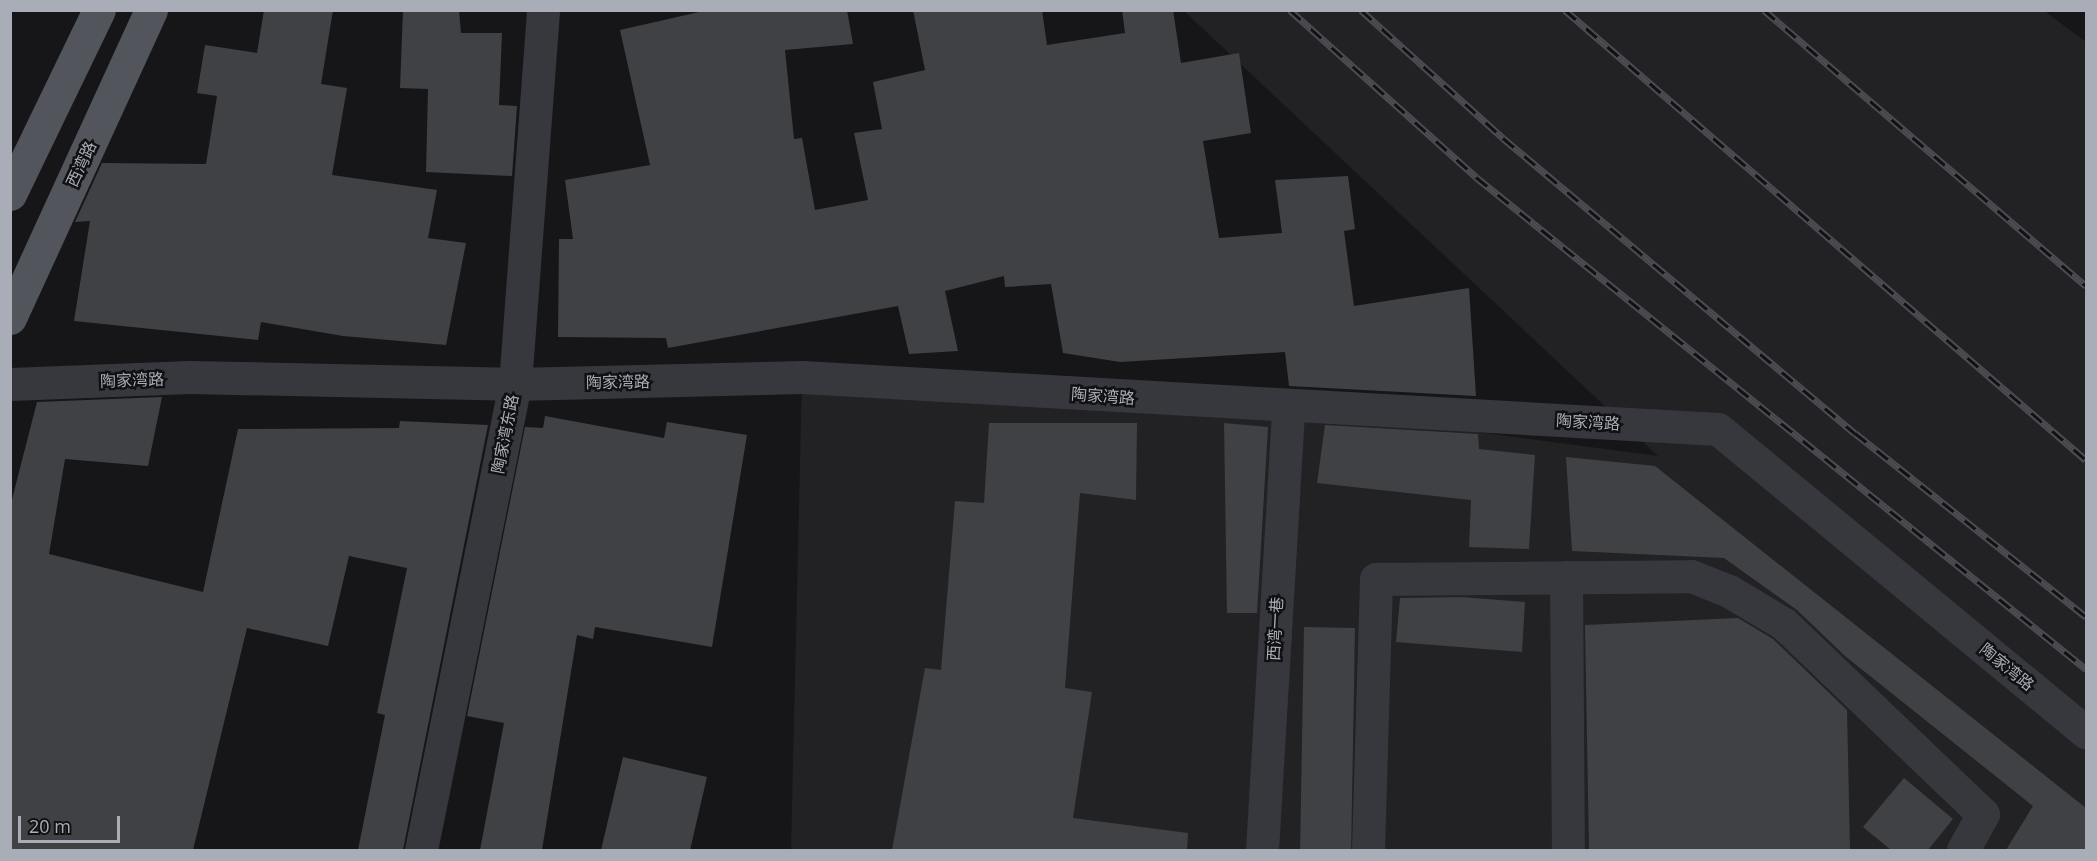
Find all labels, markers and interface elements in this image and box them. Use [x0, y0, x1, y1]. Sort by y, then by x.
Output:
street label: 西湾路 [62, 138, 100, 190]
street label: 陶家湾路 [100, 369, 164, 391]
street label: 陶家湾路 [586, 372, 650, 392]
street label: 陶家湾路 [1070, 384, 1136, 408]
street label: 陶家湾东路 [488, 393, 522, 475]
street label: 陶家湾路 [1556, 411, 1620, 433]
street label: 西湾一巷 [1264, 597, 1286, 661]
street label: 陶家湾路 [1976, 639, 2038, 695]
scale bar [21, 804, 123, 842]
text: 20 m [29, 814, 71, 838]

